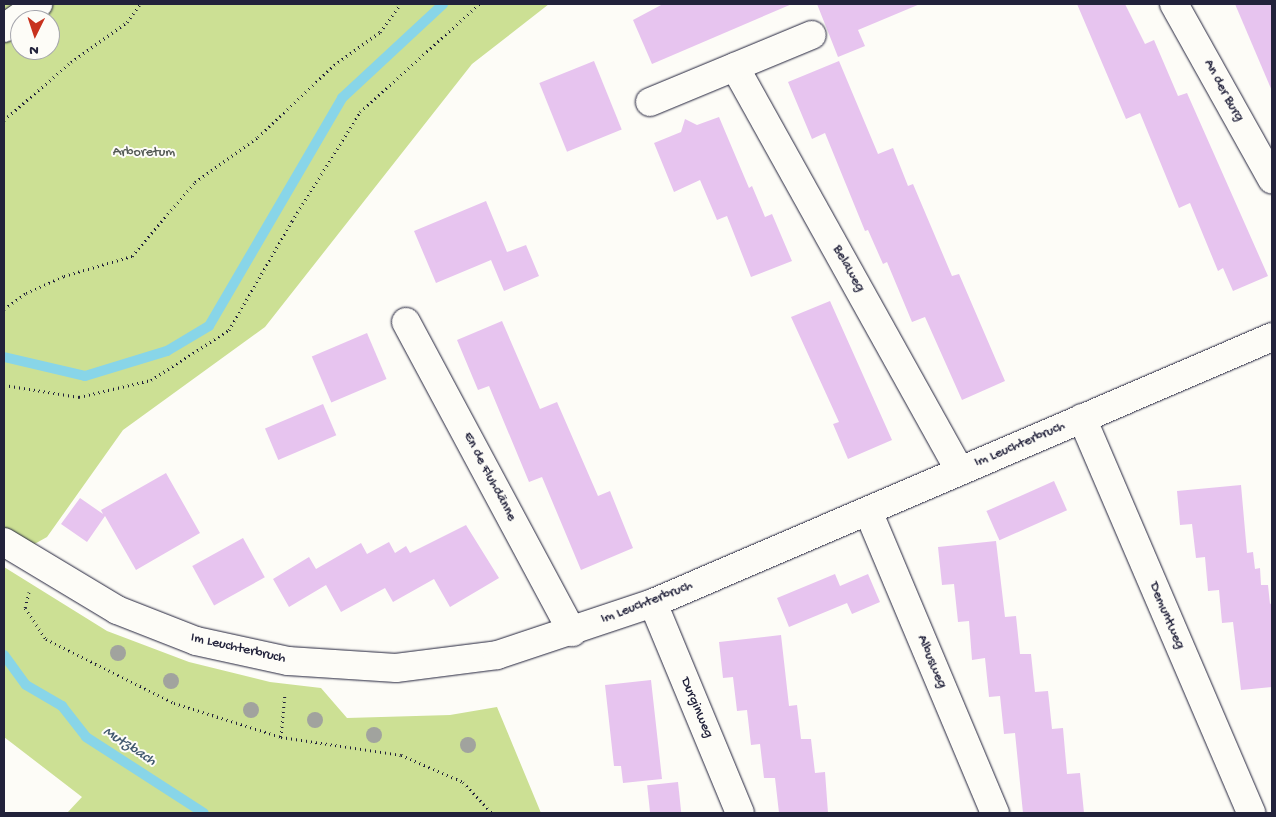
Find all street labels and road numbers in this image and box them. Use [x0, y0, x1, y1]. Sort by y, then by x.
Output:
street label: An der Burg [1199, 57, 1247, 125]
street label: Belaweg [828, 243, 868, 295]
street label: Im Leuchterbruch [972, 418, 1068, 472]
street label: En de Fluhdänne [459, 430, 519, 524]
street label: Im Leuchterbruch [599, 578, 695, 628]
street label: Demuntweg [1144, 580, 1188, 652]
street label: Im Leuchterbruch [189, 630, 287, 668]
street label: Albusweg [912, 633, 950, 691]
street label: Durginweg [676, 675, 716, 741]

